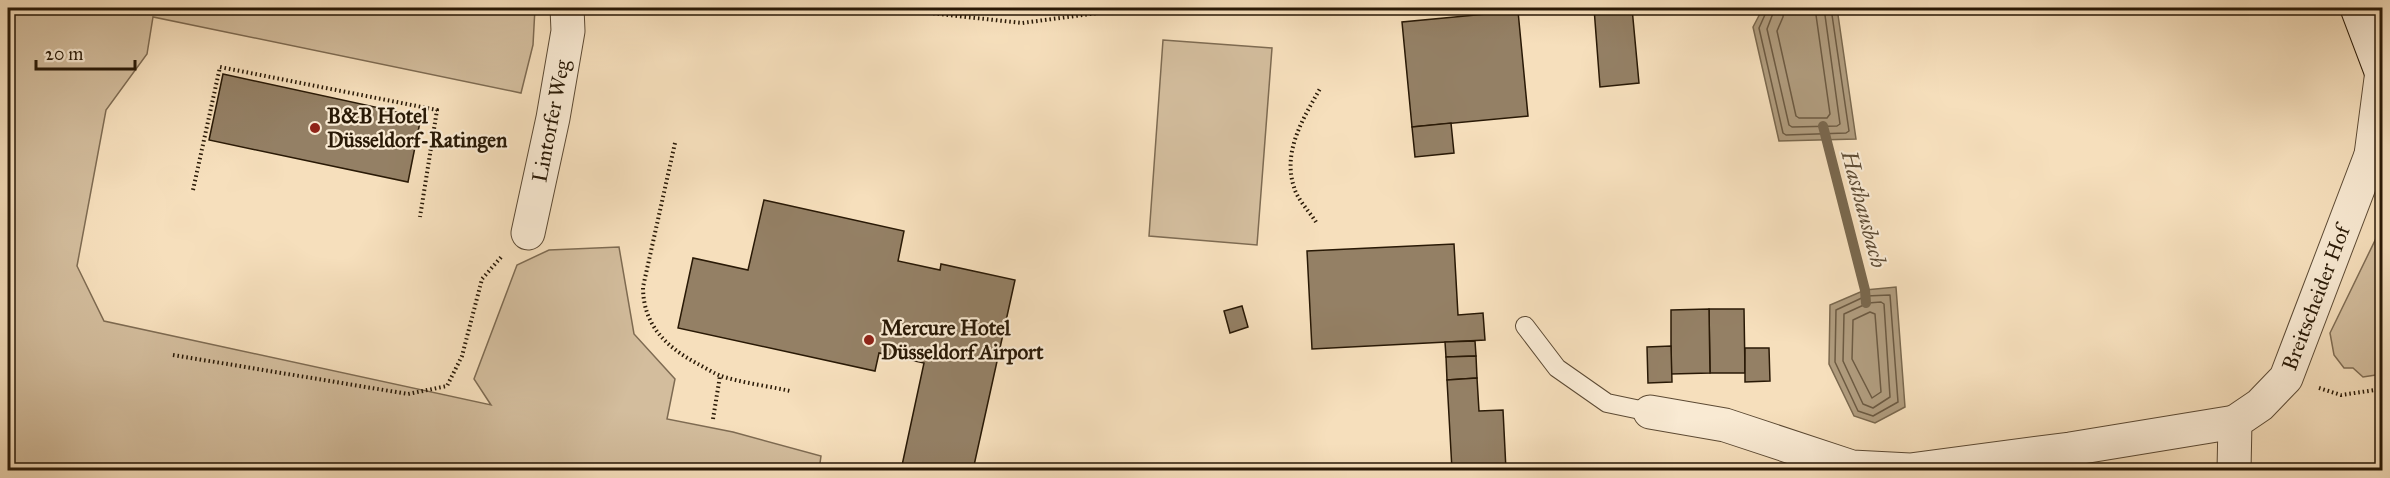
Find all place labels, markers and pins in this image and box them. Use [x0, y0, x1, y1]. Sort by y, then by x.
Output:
place label: B&B Hotel Düsseldorf-Ratingen [327, 103, 508, 153]
marker: B&B Hotel Düsseldorf-Ratingen [308, 121, 322, 135]
place label: Mercure Hotel Düsseldorf Airport [881, 315, 1044, 365]
marker: Mercure Hotel Düsseldorf Airport [862, 333, 876, 347]

